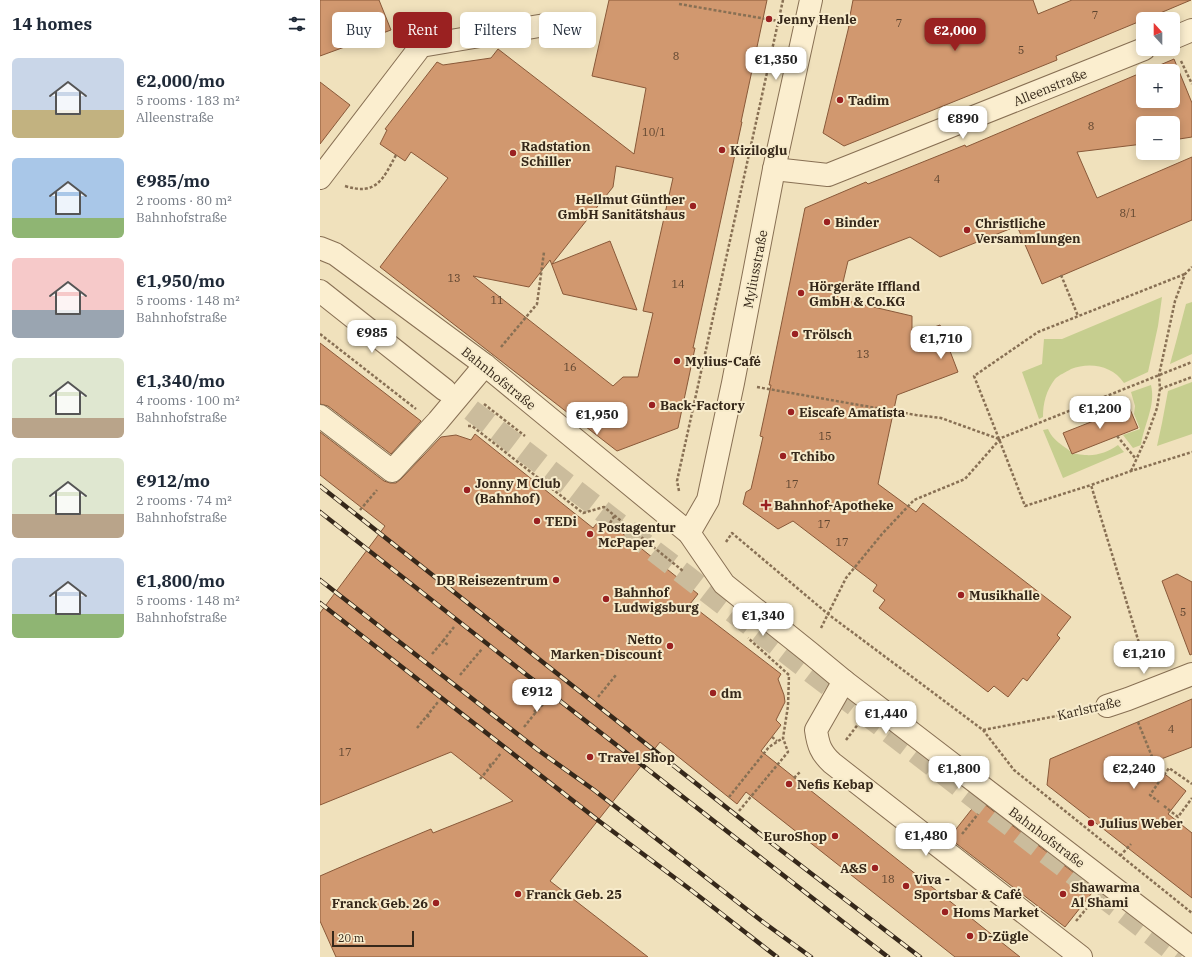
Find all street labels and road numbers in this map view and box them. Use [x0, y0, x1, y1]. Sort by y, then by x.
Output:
street label: Alleenstraße [1011, 65, 1089, 110]
street label: Myliusstraße [740, 228, 771, 310]
street label: Bahnhofstraße [458, 343, 539, 414]
street label: Karlstraße [1056, 693, 1123, 724]
street label: Bahnhofstraße [1005, 803, 1088, 872]

